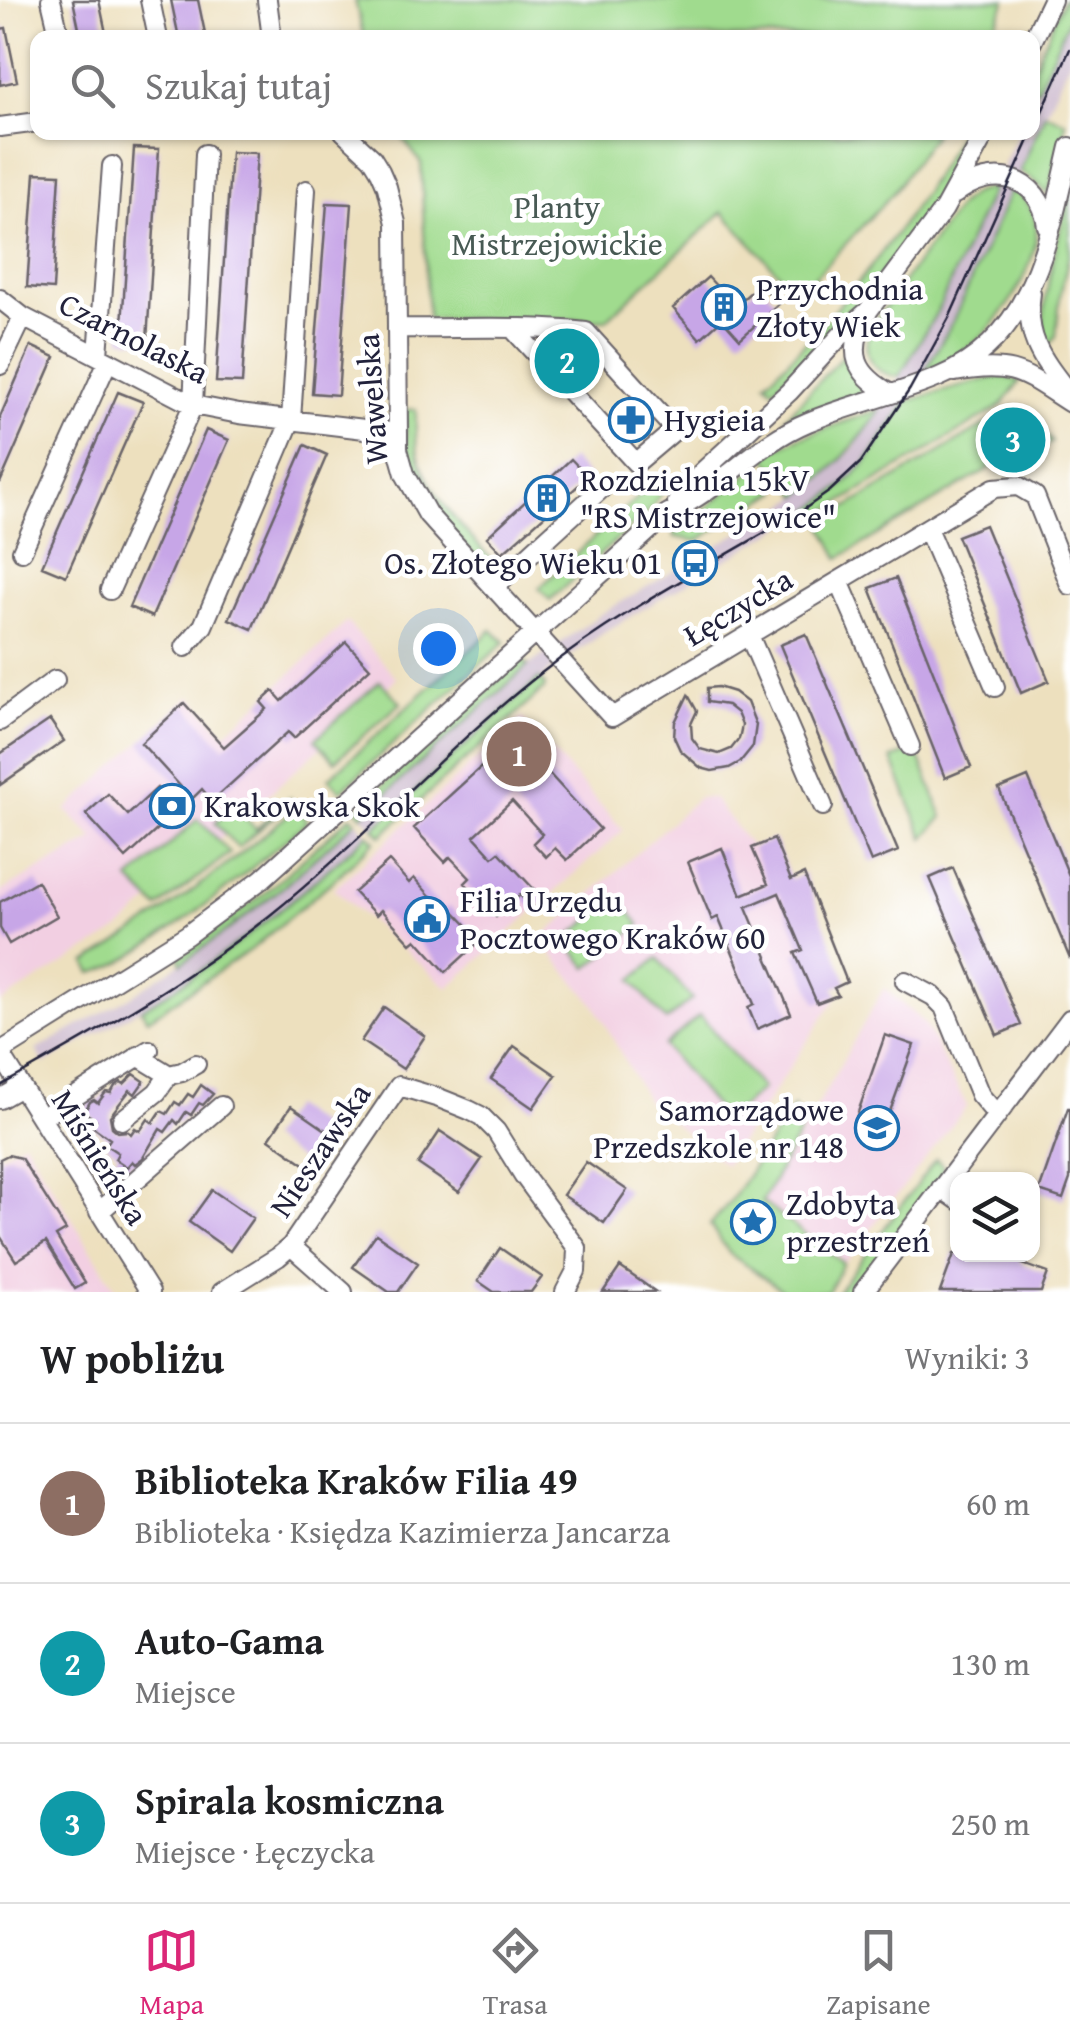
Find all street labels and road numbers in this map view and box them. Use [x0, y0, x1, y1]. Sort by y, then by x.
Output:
street label: Czarnolaska [51, 280, 217, 395]
street label: Wawelska [343, 332, 400, 466]
street label: Łęczycka [674, 556, 801, 658]
street label: Nieszawska [257, 1073, 382, 1226]
street label: Miśnieńska [40, 1080, 161, 1234]

